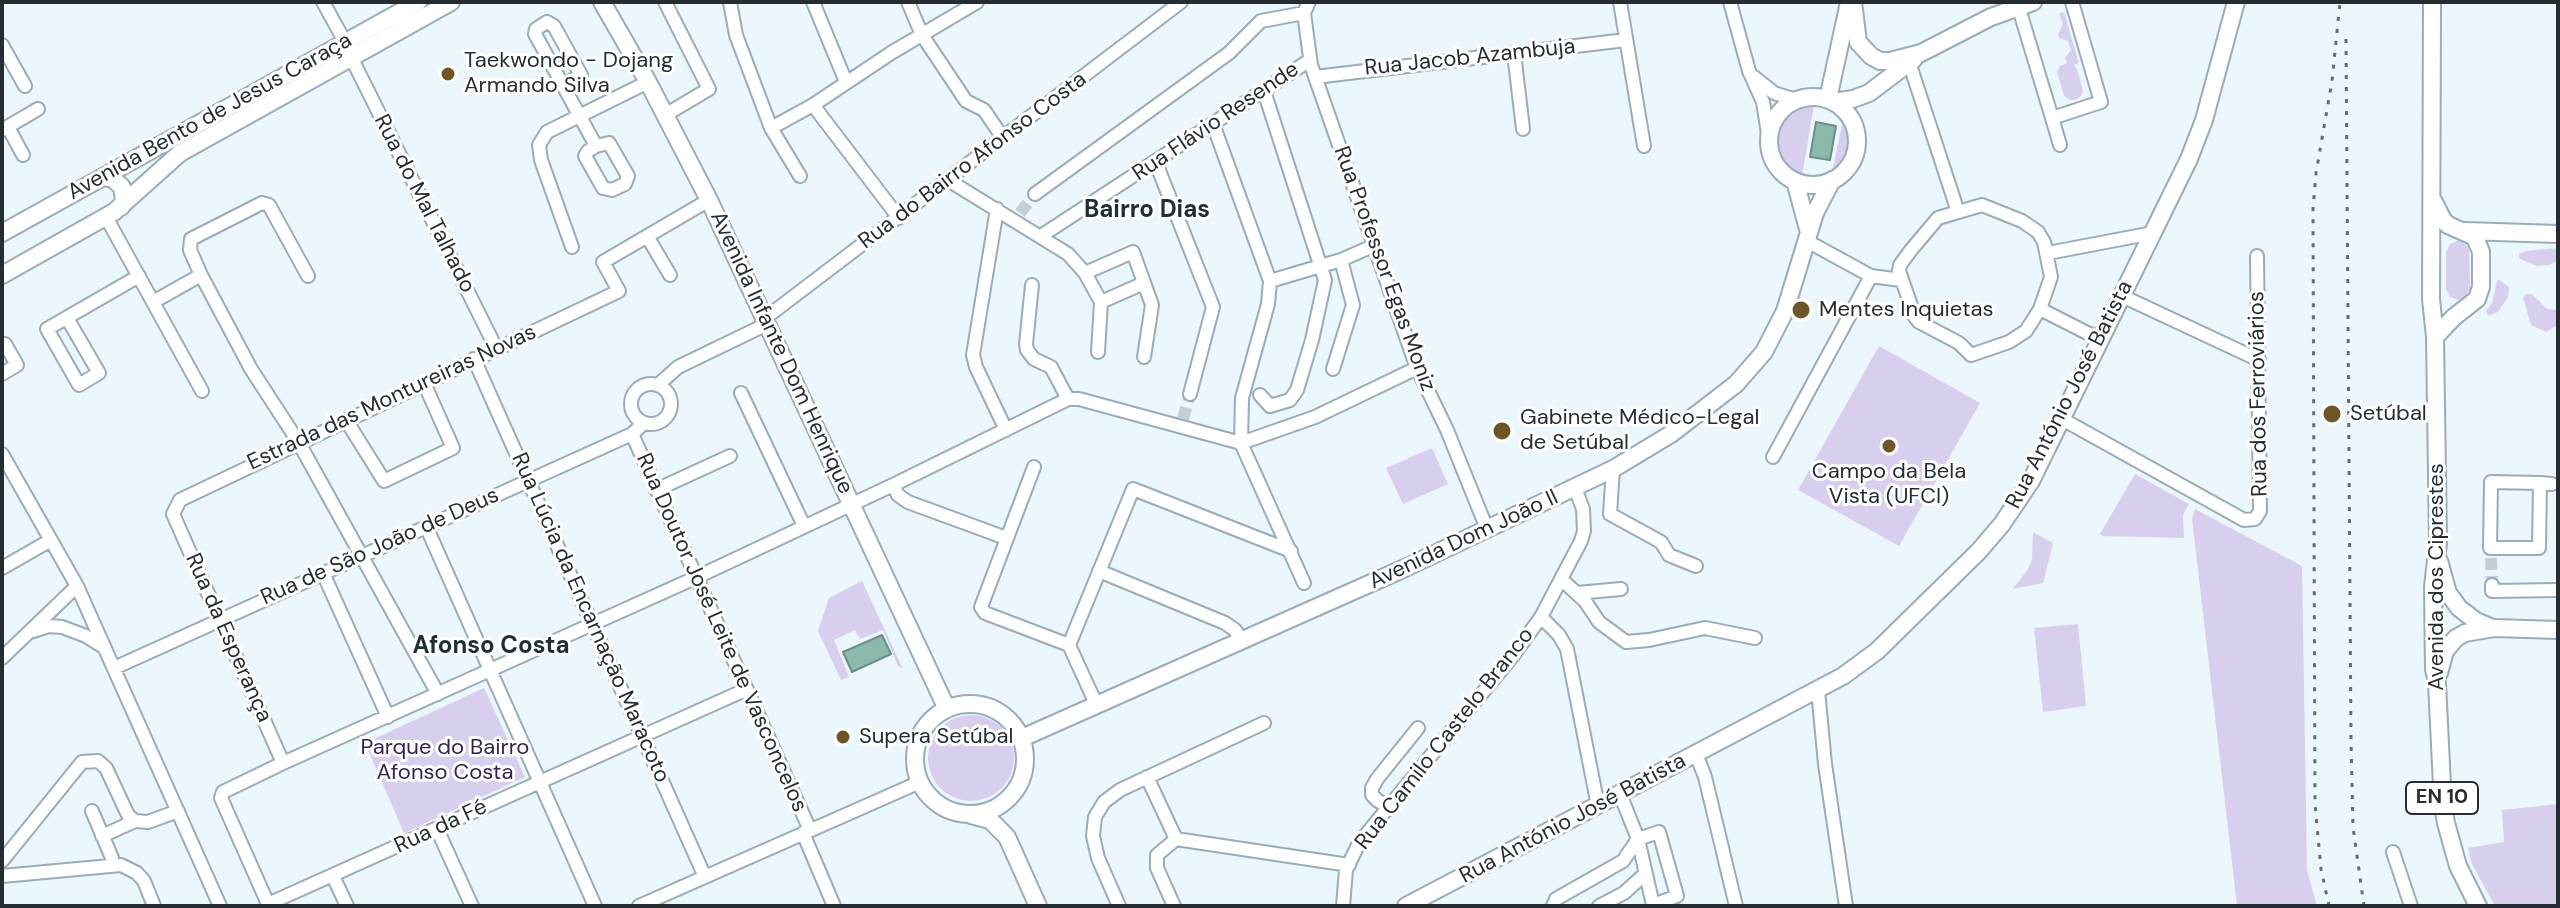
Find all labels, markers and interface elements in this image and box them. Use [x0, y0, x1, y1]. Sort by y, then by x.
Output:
street label: Avenida Bento de Jesus Caraça [63, 28, 357, 206]
street label: Rua Jacob Azambuja [1363, 34, 1577, 82]
place label: Taekwondo - Dojang Armando Silva [464, 48, 673, 100]
street label: Rua Flávio Resende [1128, 57, 1304, 187]
marker: Taekwondo - Dojang Armando Silva [439, 65, 457, 83]
street label: Rua do Bairro Afonso Costa [854, 67, 1092, 255]
street label: Rua do Mal Talhado [368, 110, 480, 298]
street label: Rua Professor Egas Moniz [1327, 143, 1441, 395]
district label: Bairro Dias [1084, 197, 1210, 225]
street label: Avenida Infante Dom Henrique [704, 208, 858, 498]
street label: Rua António José Batista [2001, 277, 2139, 513]
street label: Rua dos Ferroviários [2244, 291, 2274, 497]
place label: Mentes Inquietas [1819, 297, 1994, 323]
marker: Mentes Inquietas [1790, 299, 1812, 321]
street label: Estrada das Montureiras Novas [243, 319, 541, 477]
place label: Setúbal [2350, 401, 2427, 427]
marker: Setúbal [2321, 403, 2343, 425]
place label: Gabinete Médico-Legal de Setúbal [1520, 405, 1759, 456]
marker: Gabinete Médico-Legal de Setúbal [1491, 420, 1513, 442]
marker: Campo da Bela Vista (UFCI) [1880, 437, 1898, 455]
street label: Rua Lúcia da Encarnação Maracoto [505, 449, 675, 787]
street label: Rua Doutor José Leite de Vasconcelos [630, 450, 812, 816]
place label: Campo da Bela Vista (UFCI) [1812, 459, 1966, 510]
street label: Avenida dos Ciprestes [2424, 463, 2450, 691]
street label: Rua de São João de Deus [257, 483, 503, 611]
street label: Avenida Dom João II [1365, 485, 1563, 595]
street label: Rua da Esperança [179, 549, 277, 727]
street label: Rua Camilo Castelo Branco [1350, 623, 1540, 855]
district label: Afonso Costa [413, 633, 569, 661]
place label: Supera Setúbal [859, 724, 1013, 750]
marker: Supera Setúbal [834, 728, 852, 746]
park label: Parque do Bairro Afonso Costa [361, 735, 529, 786]
street label: Rua António José Batista [1455, 748, 1691, 890]
road number: EN 10 [2406, 782, 2478, 814]
street label: Rua da Fé [391, 794, 491, 860]

